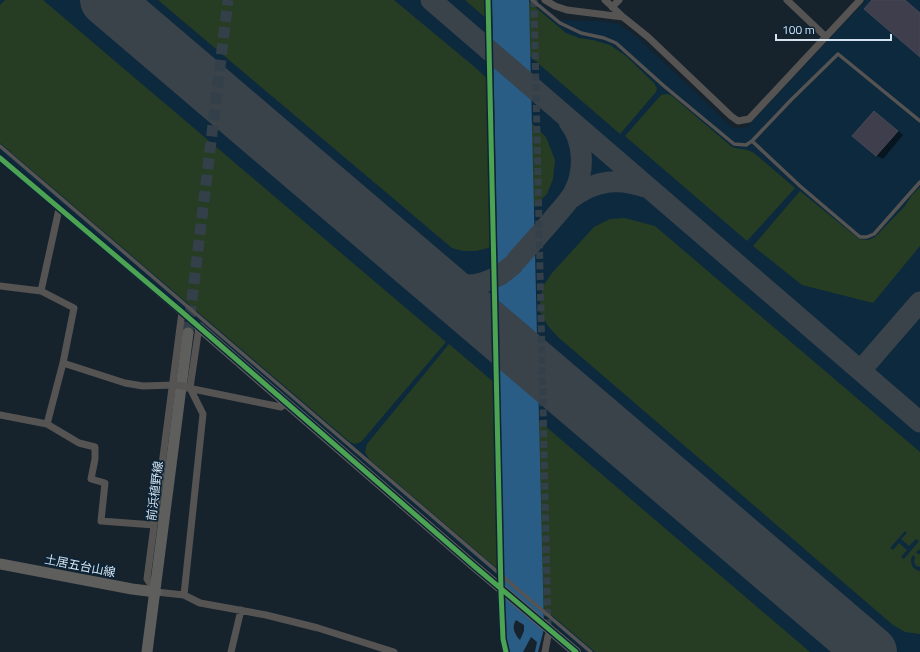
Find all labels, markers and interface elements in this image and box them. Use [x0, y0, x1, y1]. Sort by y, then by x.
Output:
scale bar [776, 16, 891, 42]
text: 100 m [782, 20, 815, 39]
street label: 前浜植野線 [141, 460, 168, 522]
street label: 土居五台山線 [43, 549, 117, 582]

